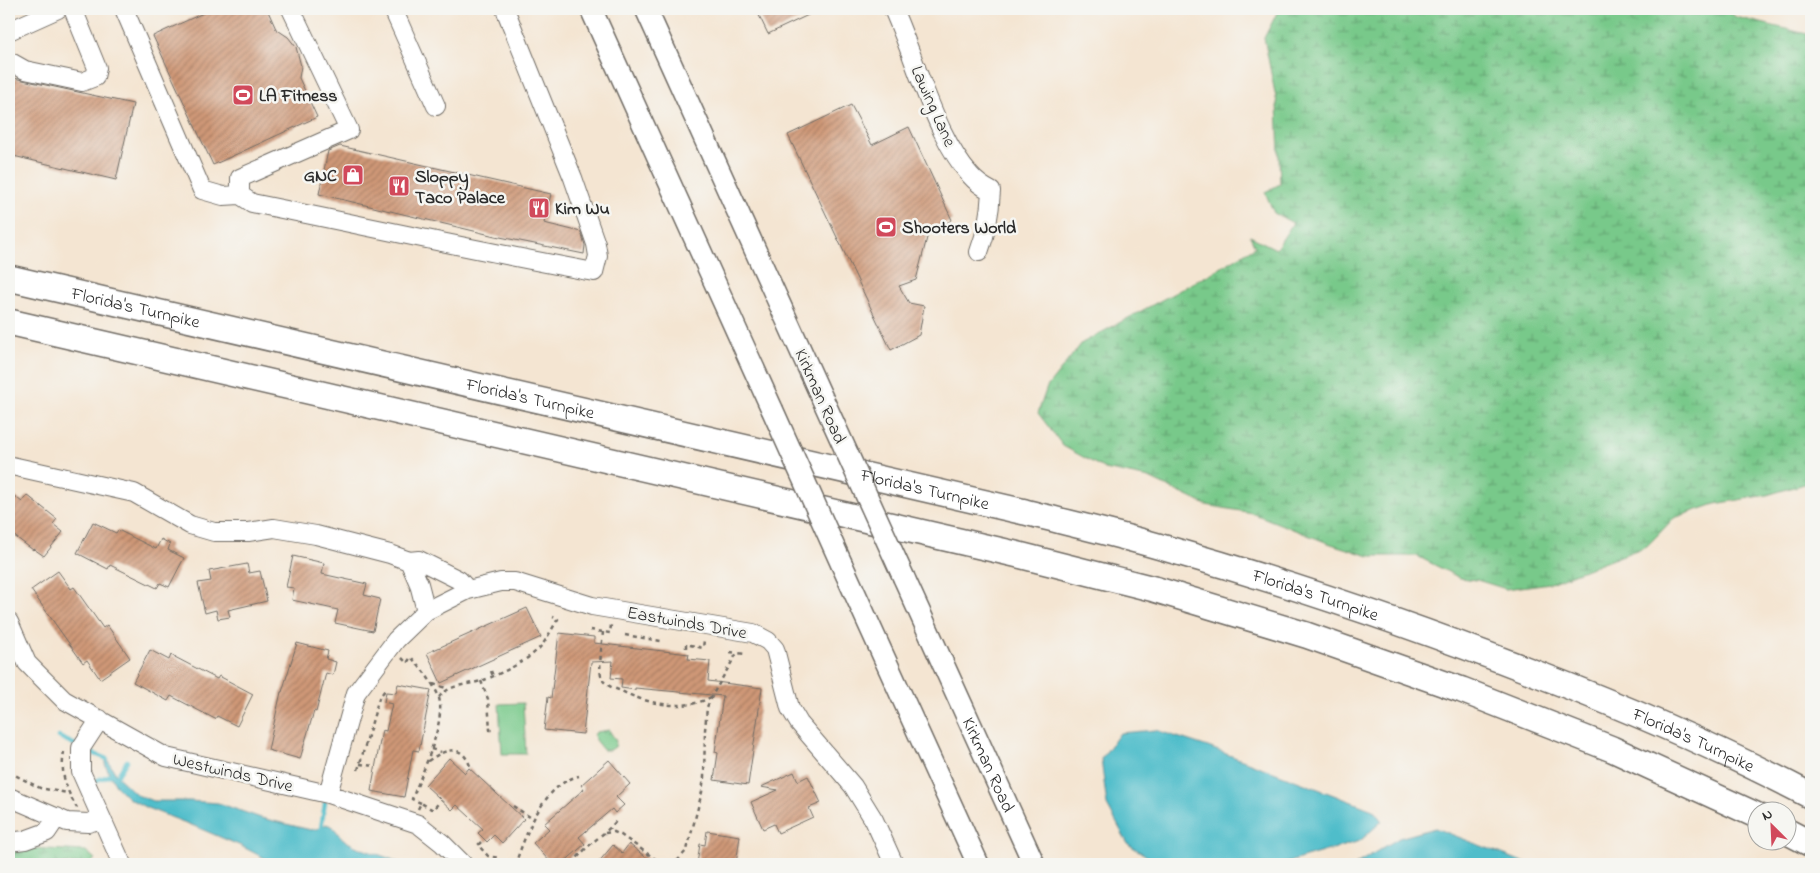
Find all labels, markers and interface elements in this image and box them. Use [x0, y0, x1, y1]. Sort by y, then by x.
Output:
street label: Lawing Lane [902, 62, 962, 153]
sports icon: LA Fitness [231, 83, 255, 107]
place label: LA Fitness [259, 84, 337, 110]
shop icon: GNC [341, 163, 365, 187]
place label: GNC [304, 164, 337, 190]
place label: Sloppy Taco Palace [415, 165, 506, 212]
restaurant icon: Sloppy Taco Palace [387, 174, 411, 198]
restaurant icon: Kim Wu [527, 196, 551, 220]
place label: Kim Wu [555, 197, 610, 223]
sports icon: Shooters World [874, 215, 898, 239]
place label: Shooters World [902, 216, 1017, 242]
street label: Florida's Turnpike [67, 281, 203, 337]
street label: Kirkman Road [787, 345, 852, 449]
street label: Florida's Turnpike [462, 372, 598, 428]
street label: Florida's Turnpike [857, 463, 992, 519]
street label: Florida's Turnpike [1248, 563, 1383, 630]
street label: Eastwinds Drive [625, 601, 749, 647]
street label: Florida's Turnpike [1627, 702, 1759, 781]
street label: Kirkman Road [954, 714, 1020, 817]
street label: Westwinds Drive [170, 748, 296, 801]
north arrow [1748, 800, 1798, 850]
text: N [1759, 804, 1776, 827]

